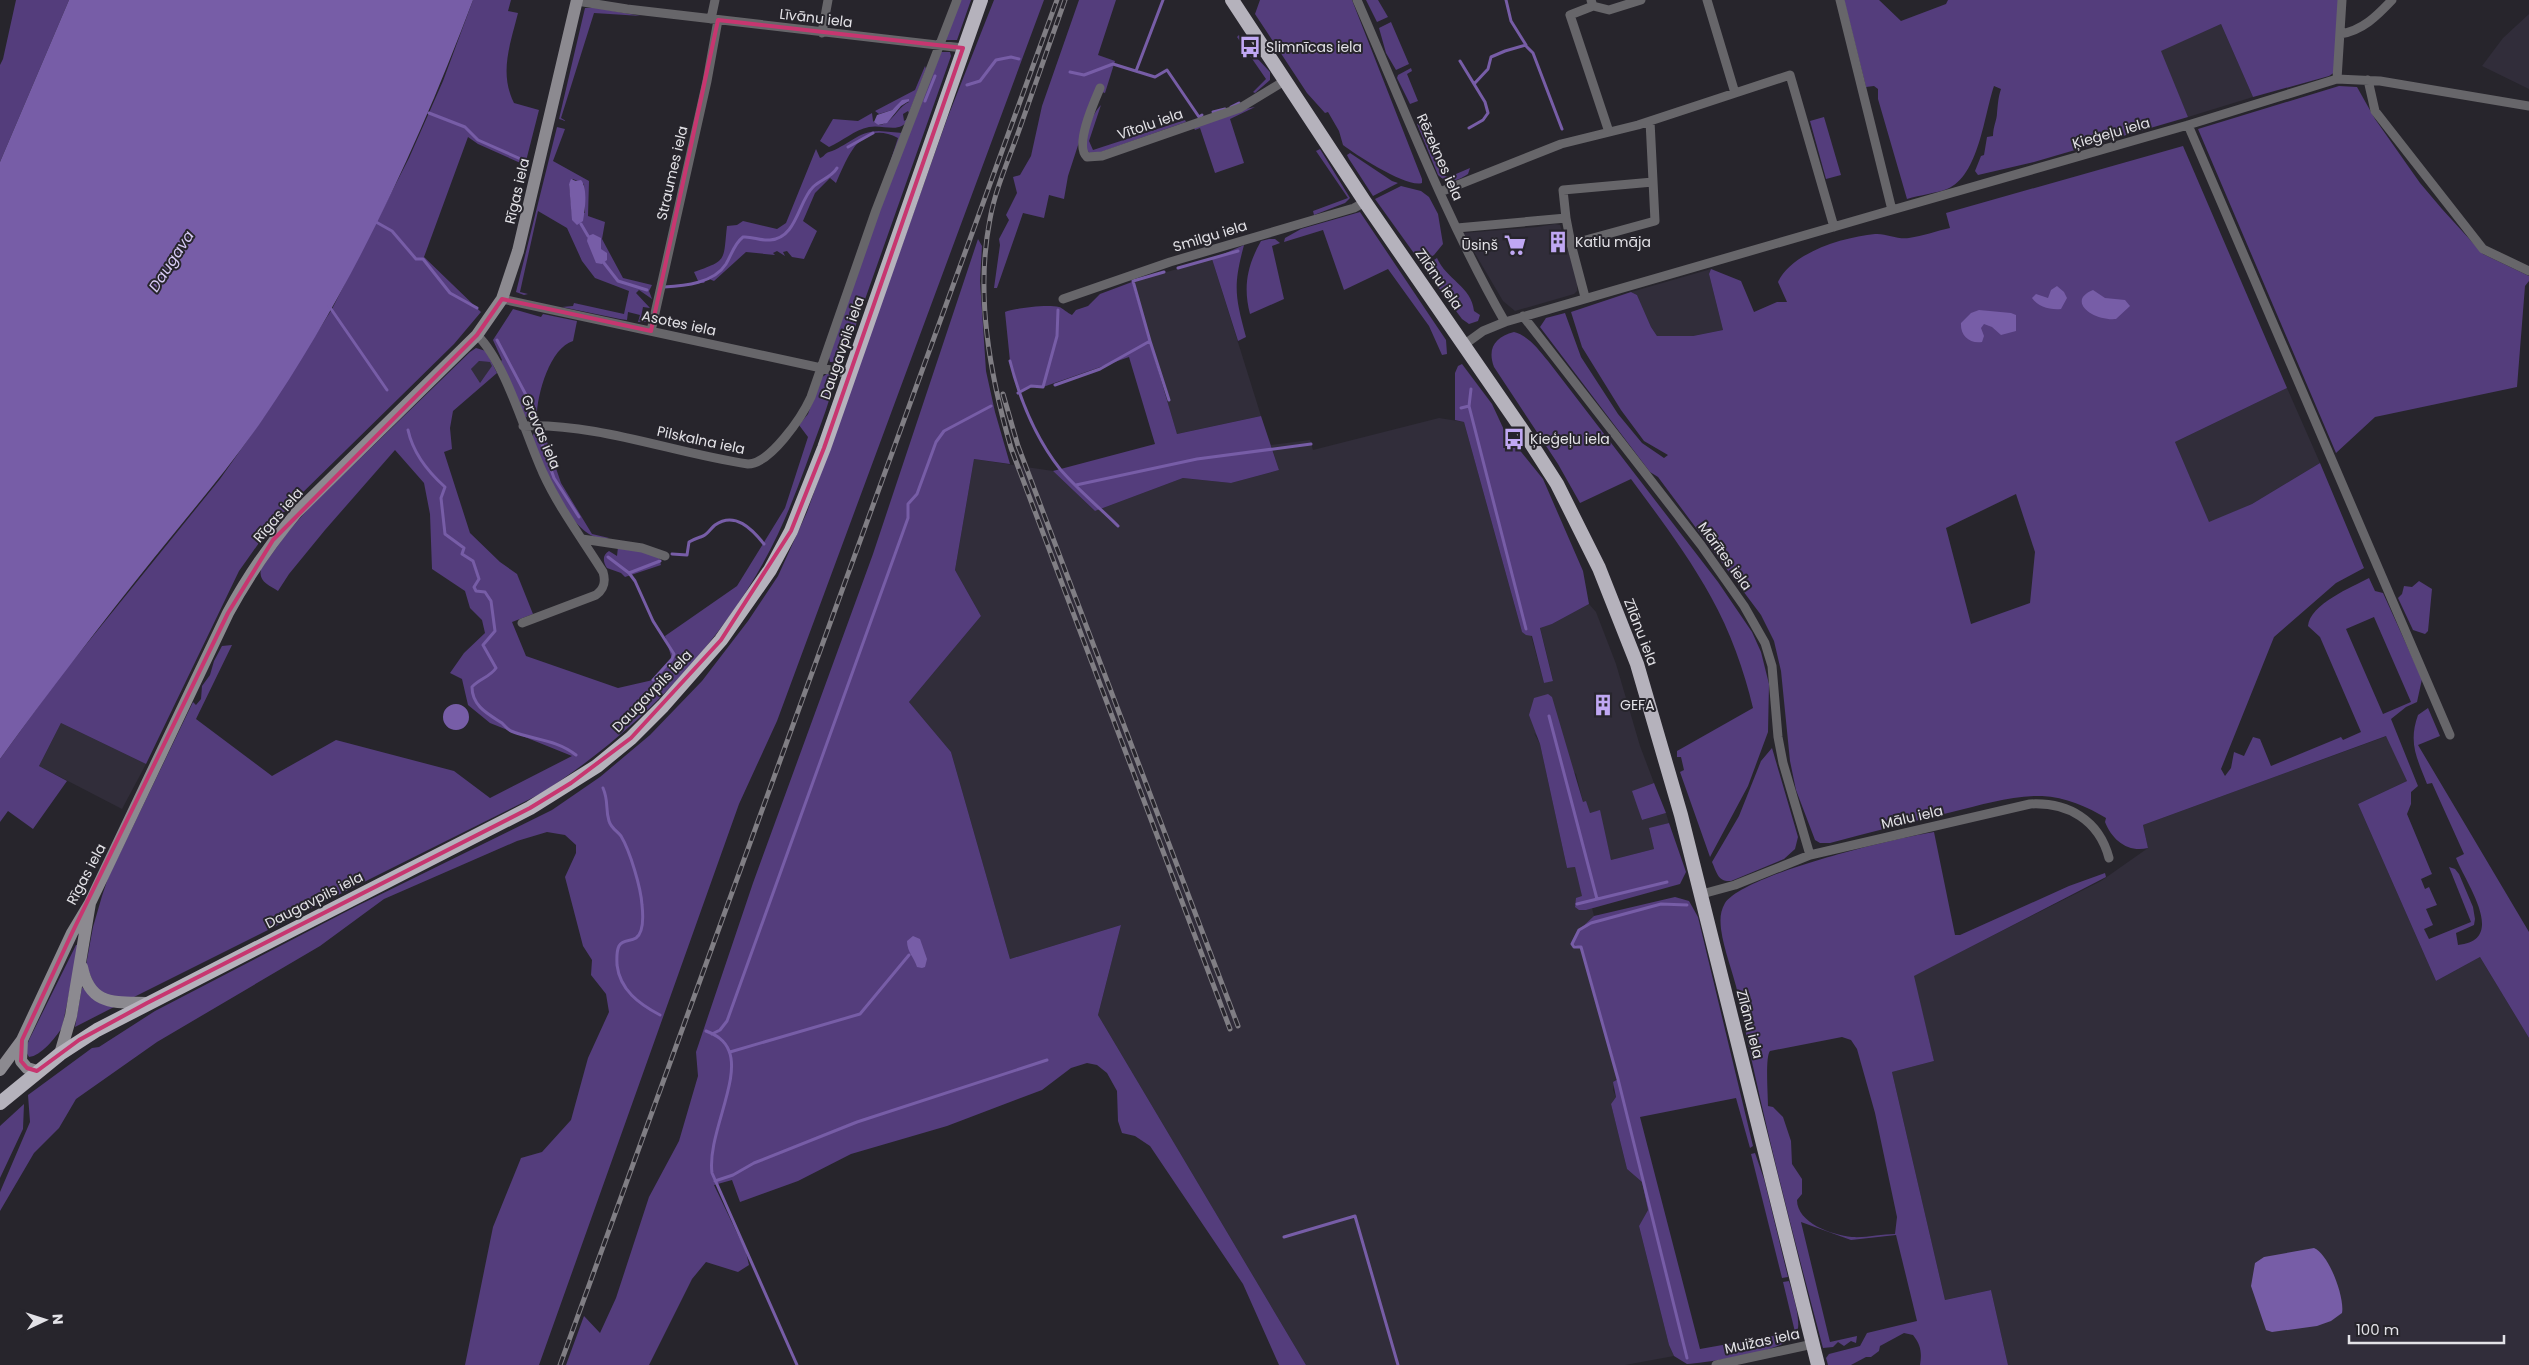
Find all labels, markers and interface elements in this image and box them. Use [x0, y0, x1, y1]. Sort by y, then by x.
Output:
street label: Līvānu iela [778, 4, 854, 32]
bus stop icon: Slimnīcas iela [1237, 34, 1263, 60]
place label: Slimnīcas iela [1266, 37, 1362, 57]
street label: Vītolu iela [1115, 103, 1185, 145]
street label: Rēzeknes iela [1412, 110, 1468, 204]
street label: Ķieģeļu iela [2070, 112, 2152, 154]
street label: Straumes iela [651, 124, 693, 222]
street label: Rīgas iela [500, 156, 534, 226]
street label: Smilgu iela [1170, 215, 1250, 257]
water label: Daugava [143, 226, 199, 296]
building icon: Katlu māja [1545, 229, 1571, 255]
supermarket icon: Ūsiņš [1502, 232, 1528, 258]
place label: Katlu māja [1575, 232, 1651, 252]
place label: Ūsiņš [1462, 235, 1498, 255]
street label: Zīlānu iela [1411, 244, 1467, 314]
street label: Daugavpils iela [815, 294, 869, 402]
street label: Asotes iela [640, 305, 718, 341]
street label: Gravas iela [516, 392, 566, 472]
street label: Pilskalna iela [655, 421, 747, 459]
bus stop icon: Ķieģeļu iela [1501, 426, 1527, 452]
place label: Ķieģeļu iela [1530, 429, 1610, 449]
street label: Rīgas iela [248, 483, 308, 547]
street label: Mārītes iela [1693, 518, 1757, 594]
street label: Zīlānu iela [1619, 595, 1663, 669]
street label: Daugavpils iela [607, 645, 697, 737]
building icon: GEFA [1590, 692, 1616, 718]
place label: GEFA [1620, 695, 1655, 715]
street label: Mālu iela [1879, 800, 1945, 834]
street label: Rīgas iela [61, 840, 111, 908]
street label: Daugavpils iela [262, 867, 366, 933]
street label: Zīlānu iela [1732, 987, 1768, 1061]
north arrow [20, 1295, 70, 1345]
scale bar [2349, 1312, 2504, 1344]
text: N [48, 1313, 68, 1325]
text: 100 m [2356, 1319, 2399, 1340]
street label: Muižas iela [1723, 1323, 1801, 1359]

